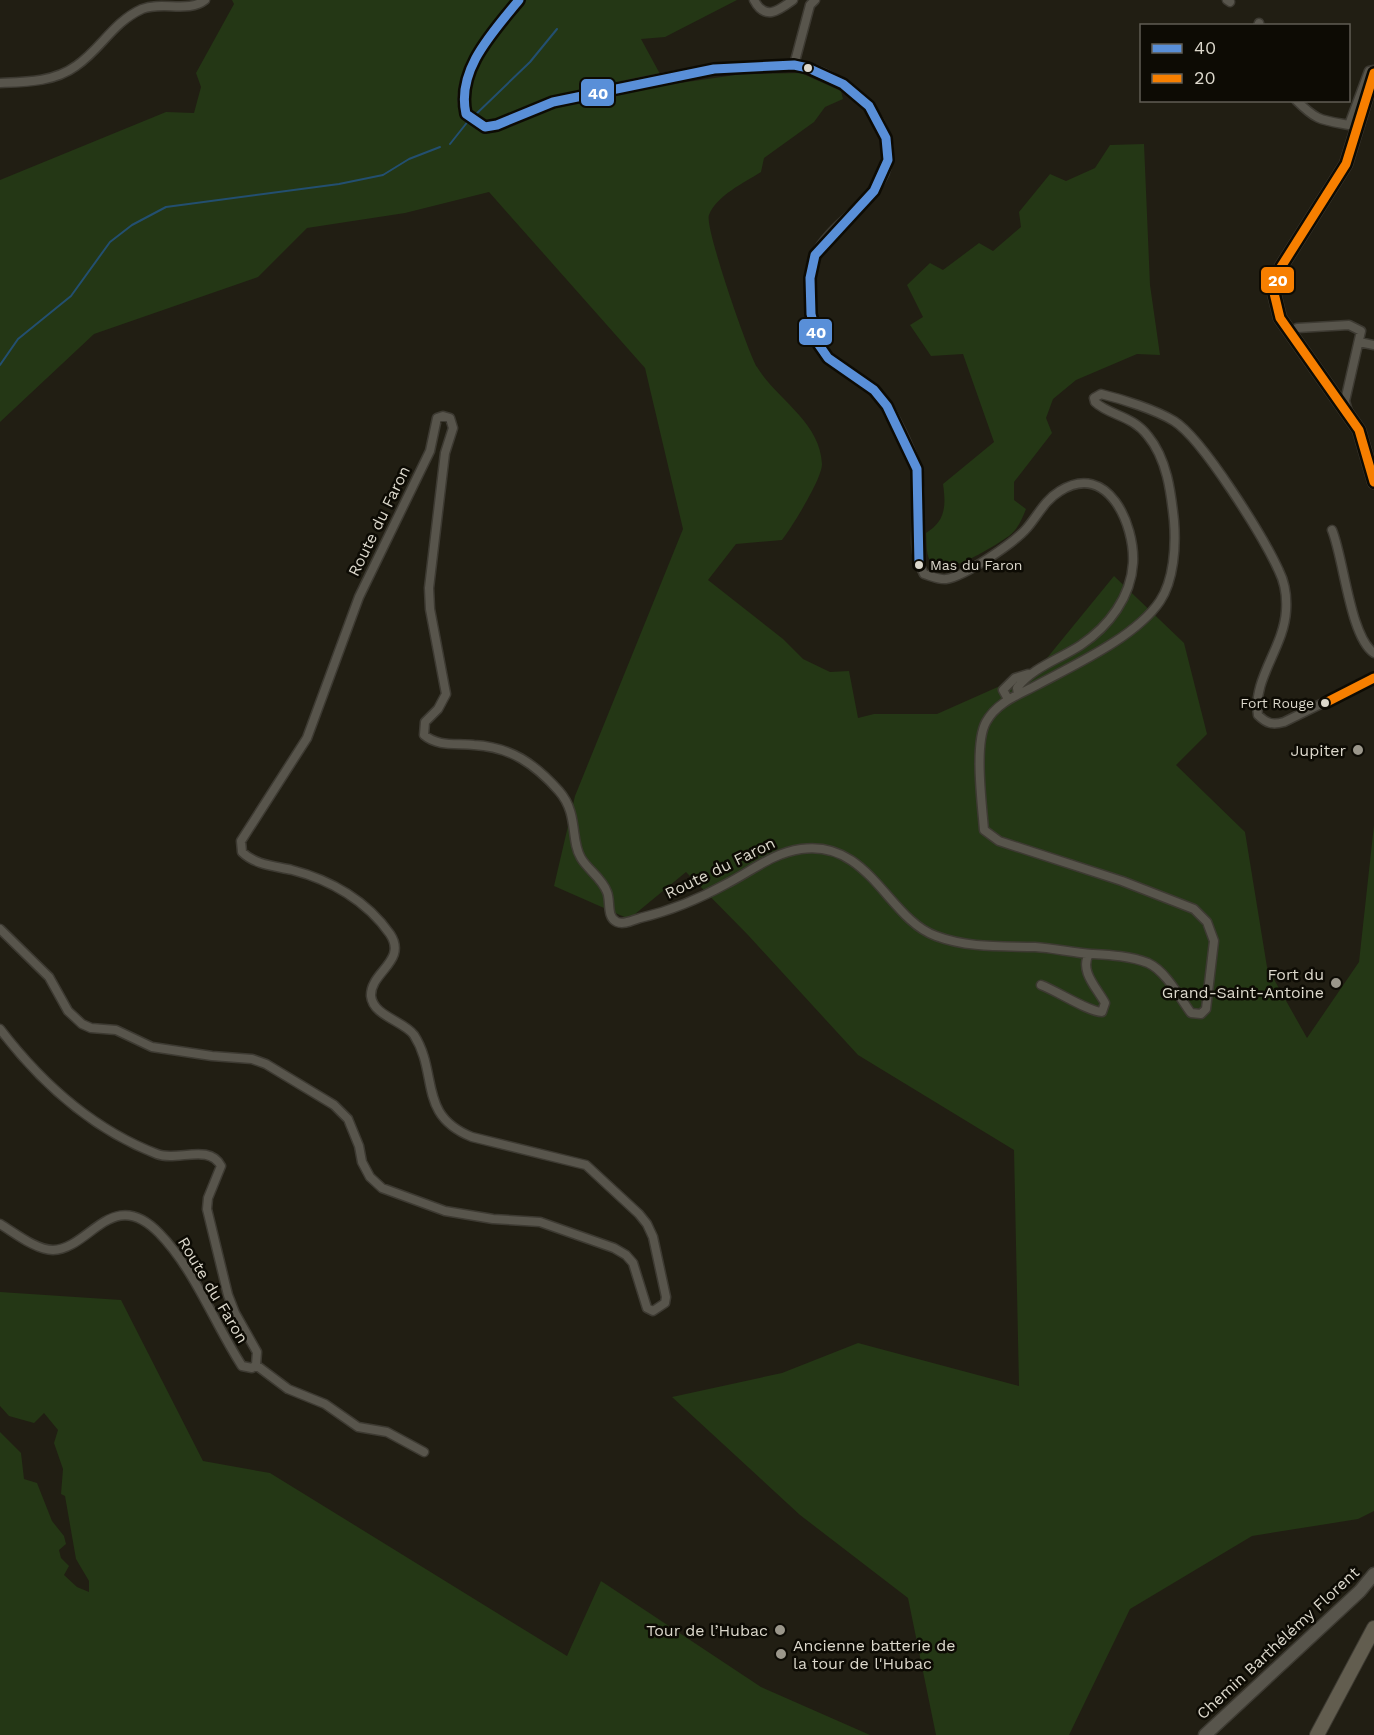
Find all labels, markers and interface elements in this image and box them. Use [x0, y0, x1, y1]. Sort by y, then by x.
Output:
legend [1140, 24, 1350, 102]
text: 40 [1194, 37, 1216, 58]
unlabelled marker [802, 62, 814, 74]
text: 20 [1194, 67, 1216, 88]
line badge: 40 [580, 78, 615, 107]
text: 40 [588, 84, 608, 103]
line badge: 20 [1260, 266, 1295, 294]
text: 20 [1268, 271, 1288, 290]
line badge: 40 [798, 318, 833, 346]
text: 40 [806, 323, 826, 342]
street label: Route du Faron [344, 463, 414, 579]
place label: Mas du Faron [930, 557, 1022, 573]
marker: Mas du Faron [913, 559, 925, 571]
place label: Fort Rouge [1240, 695, 1314, 711]
marker: Fort Rouge [1319, 697, 1331, 709]
place label: Jupiter [1290, 741, 1346, 760]
marker: Jupiter [1351, 743, 1365, 757]
street label: Route du Faron [662, 833, 778, 903]
place label: Fort du Grand-Saint-Antoine [1162, 965, 1324, 1002]
marker: Fort du Grand-Saint-Antoine [1329, 976, 1343, 990]
street label: Route du Faron [174, 1234, 252, 1346]
street label: Chemin Barthélémy Florent [1193, 1563, 1363, 1723]
place label: Tour de l’Hubac [646, 1621, 768, 1640]
marker: Tour de l’Hubac [773, 1623, 787, 1637]
place label: Ancienne batterie de la tour de l'Hubac [793, 1636, 956, 1673]
marker: Ancienne batterie de la tour de l'Hubac [774, 1647, 788, 1661]

